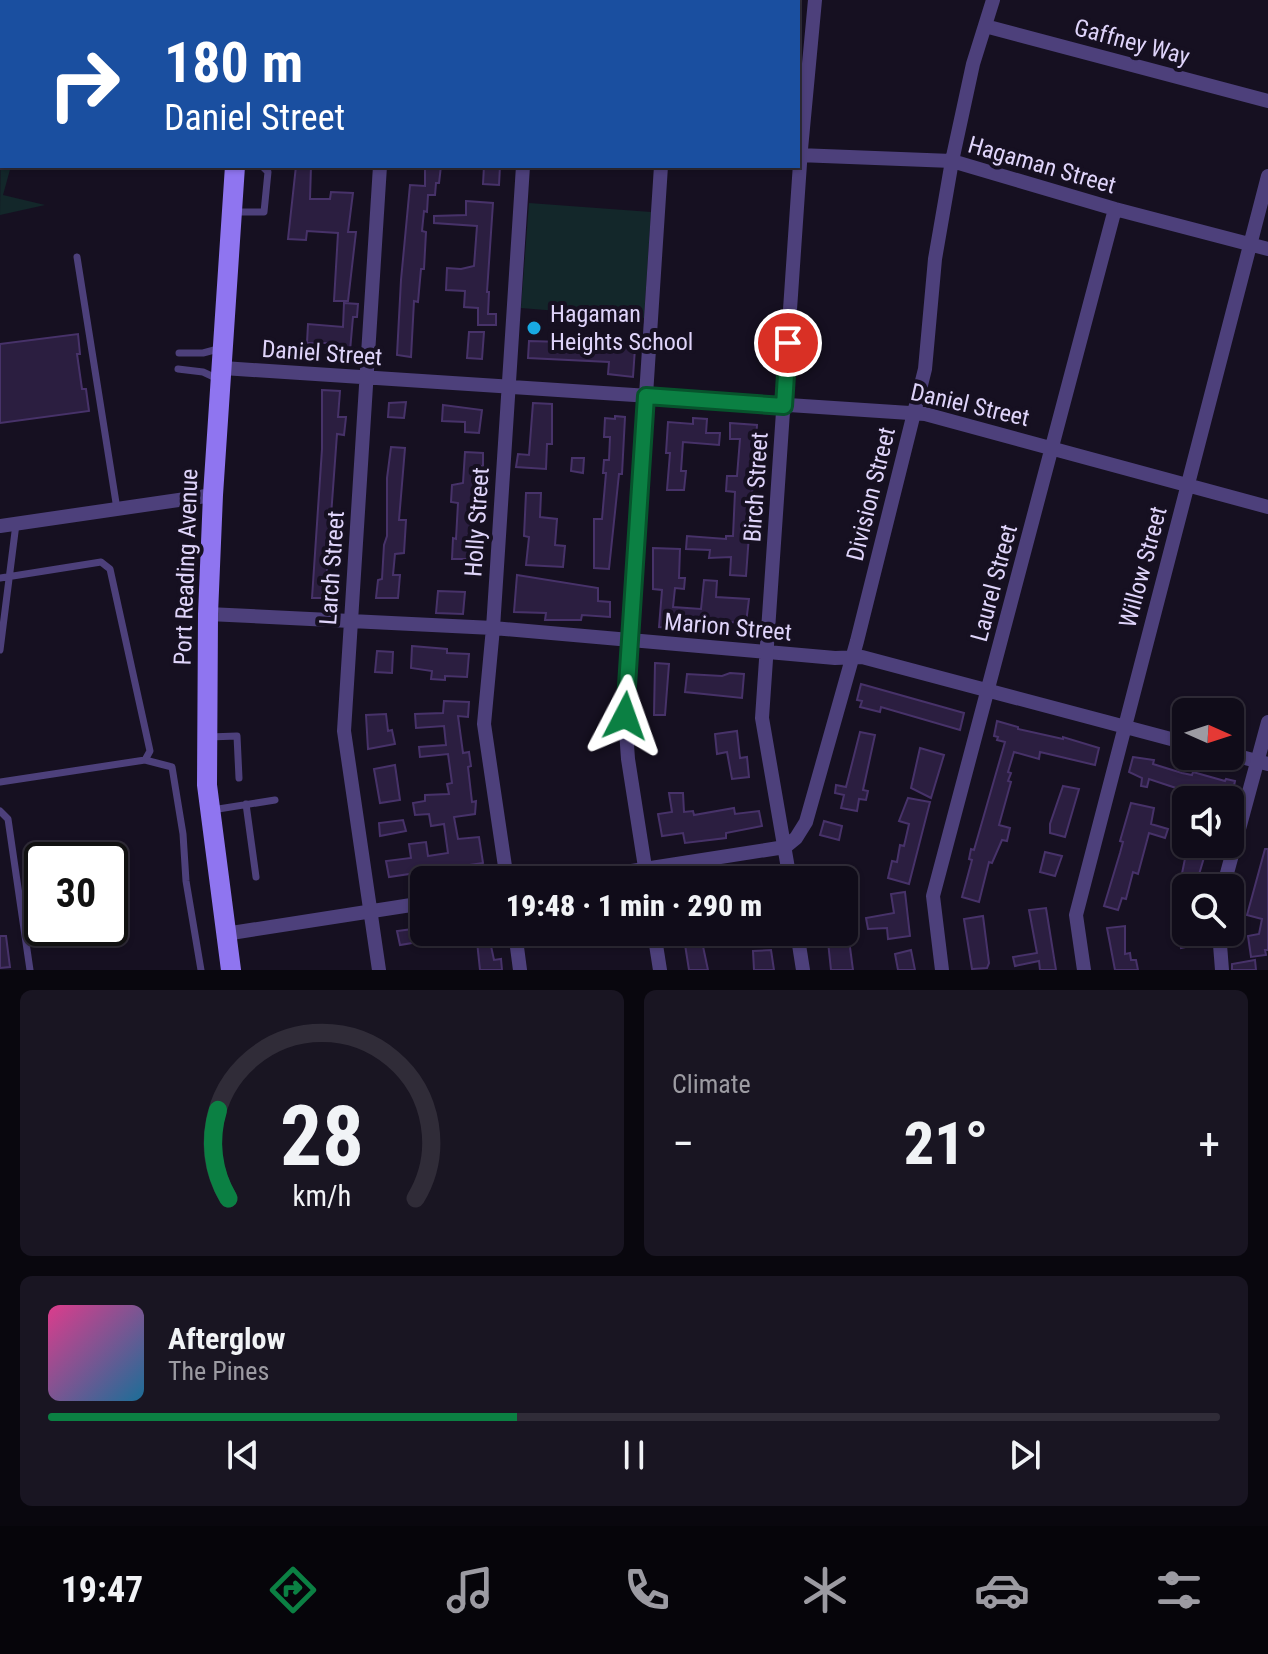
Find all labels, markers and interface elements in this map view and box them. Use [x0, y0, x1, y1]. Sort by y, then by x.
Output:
street label: Gaffney Way [1071, 13, 1193, 71]
text: 180 m [164, 30, 303, 96]
icon: right [32, 32, 136, 136]
text: Daniel Street [164, 97, 345, 139]
street label: Hagaman Street [965, 131, 1119, 199]
place label: Hagaman Heights School [550, 300, 693, 356]
pin [754, 309, 822, 377]
marker: Hagaman Heights School [525, 319, 543, 337]
icon: arrive [766, 321, 810, 365]
street label: Daniel Street [261, 335, 383, 371]
street label: Daniel Street [908, 378, 1032, 432]
street label: Division Street [841, 424, 901, 564]
street label: Birch Street [738, 431, 774, 543]
street label: Holly Street [459, 466, 495, 578]
street label: Port Reading Avenue [169, 468, 203, 666]
street label: Willow Street [1113, 503, 1173, 631]
street label: Larch Street [314, 510, 350, 626]
street label: Laurel Street [965, 521, 1023, 645]
street label: Marion Street [663, 607, 793, 647]
position arrow [583, 674, 667, 758]
north arrow [1172, 698, 1244, 770]
map controls [1172, 698, 1244, 946]
button: sound [1172, 786, 1244, 858]
speed limit sign: 30 [24, 842, 128, 946]
button: search [1172, 874, 1244, 946]
text: 19:48 · 1 min · 290 m [506, 888, 762, 923]
text: Climate [672, 1069, 751, 1099]
text: 28 [280, 1088, 364, 1185]
text: 21° [904, 1108, 988, 1179]
text: − [672, 1118, 694, 1170]
text: + [1198, 1118, 1220, 1170]
text: km/h [293, 1179, 351, 1213]
text: Afterglow [168, 1321, 286, 1356]
text: The Pines [168, 1356, 269, 1386]
icon: previous [221, 1433, 265, 1477]
icon: pause [612, 1433, 656, 1477]
icon: next [1003, 1433, 1047, 1477]
icon: directions [265, 1562, 321, 1618]
icon: music [442, 1562, 498, 1618]
icon: phone [619, 1562, 675, 1618]
icon: climate [797, 1562, 853, 1618]
icon: car [974, 1562, 1030, 1618]
icon: filters [1151, 1562, 1207, 1618]
text: 19:47 [61, 1569, 143, 1611]

